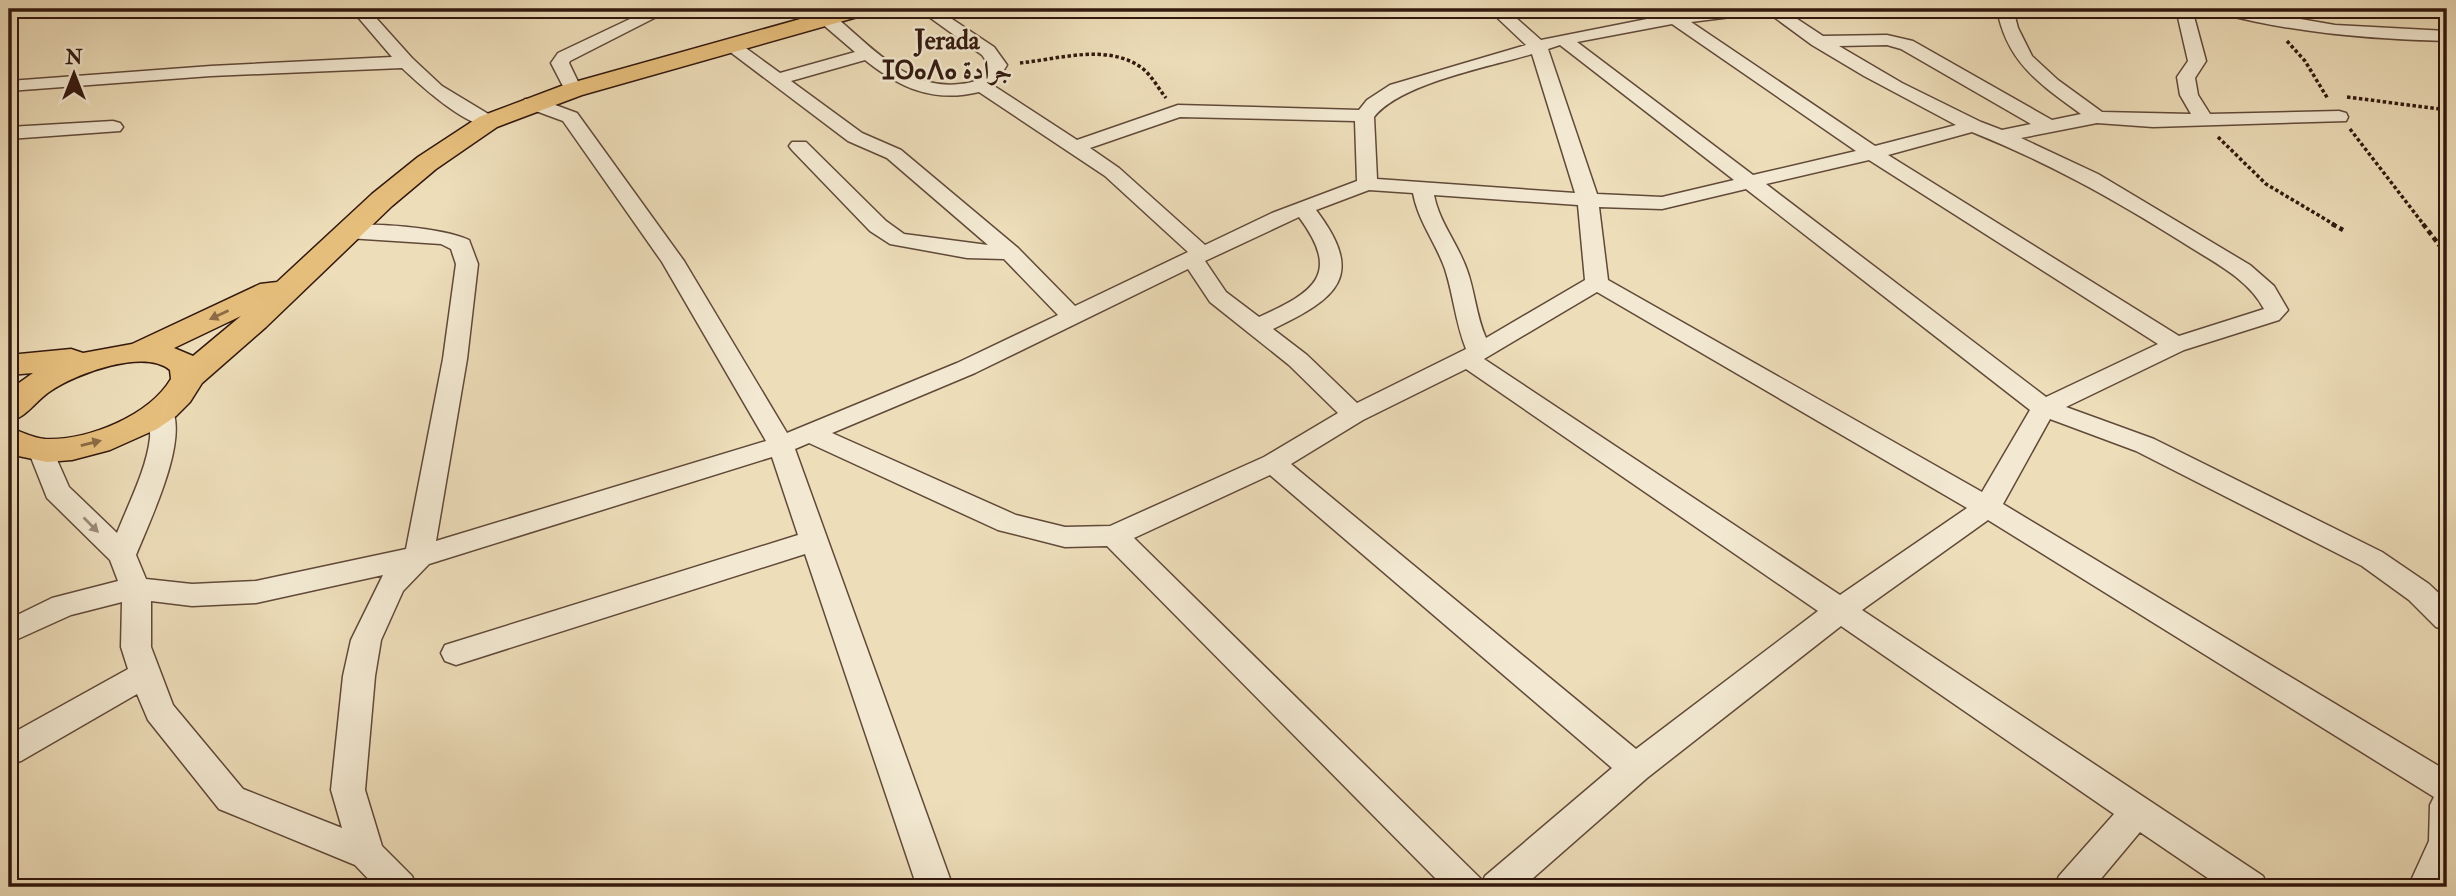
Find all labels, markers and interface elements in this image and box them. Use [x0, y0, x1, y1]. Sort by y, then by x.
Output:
district label: Jerada ⵊⵔⴰⴷⴰ جرادة [882, 25, 1012, 87]
north arrow [38, 38, 108, 108]
text: N [64, 46, 83, 70]
one-way arrow [209, 309, 229, 321]
one-way arrow [80, 437, 102, 448]
one-way arrow [82, 516, 99, 532]

